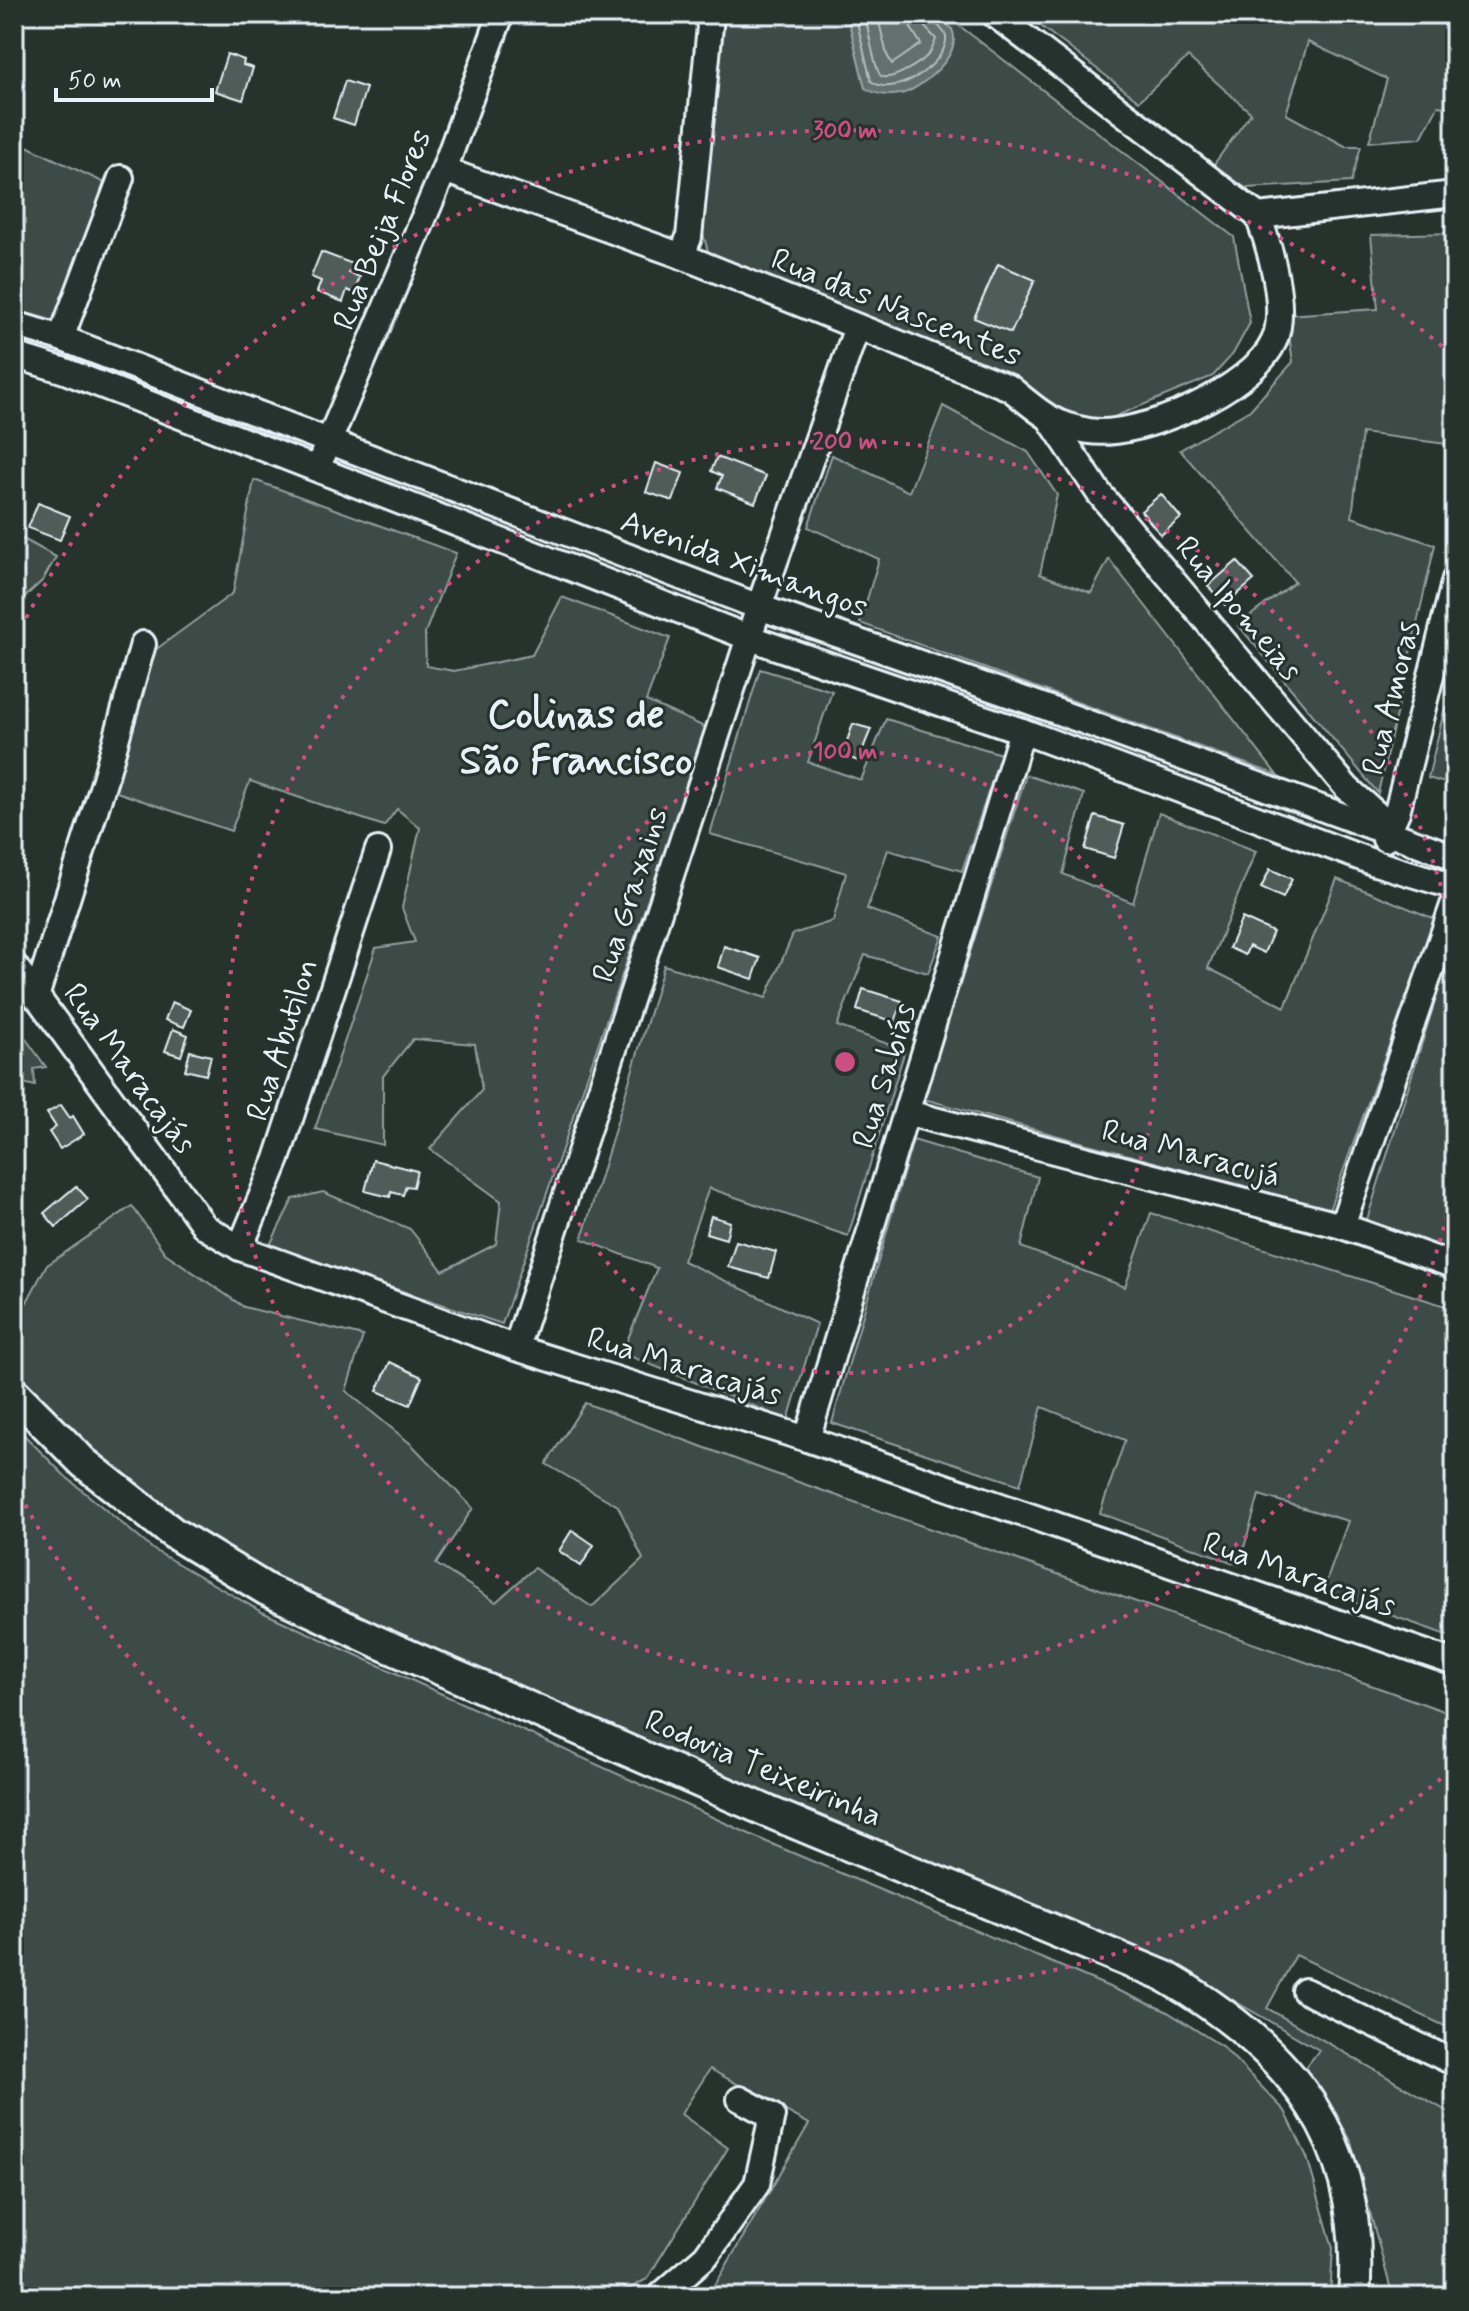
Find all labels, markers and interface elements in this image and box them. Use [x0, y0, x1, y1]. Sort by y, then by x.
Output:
scale bar [56, 52, 212, 102]
text: 50 m [68, 66, 122, 97]
text: 300 m [813, 116, 877, 147]
street label: Rua Beija Flores [324, 123, 442, 337]
street label: Rua das Nascentes [765, 239, 1027, 377]
text: 200 m [812, 427, 878, 458]
street label: Avenida Ximangos [615, 501, 873, 629]
street label: Rua Ipomeias [1165, 528, 1311, 690]
street label: Rua Amoras [1353, 616, 1431, 780]
district label: Colinas de São Francisco [460, 690, 692, 788]
text: 100 m [813, 737, 877, 768]
street label: Rua Graxains [583, 802, 679, 988]
street label: Rua Abutilon [237, 953, 329, 1127]
street label: Rua Maracajás [53, 975, 205, 1163]
street label: Rua Sabiás [843, 998, 927, 1154]
centre of rings [831, 1048, 859, 1076]
street label: Rua Maracujá [1097, 1110, 1285, 1198]
street label: Rua Maracajás [582, 1317, 786, 1417]
street label: Rua Maracajás [1197, 1522, 1401, 1628]
street label: Rodovia Teixeirinha [638, 1700, 888, 1838]

